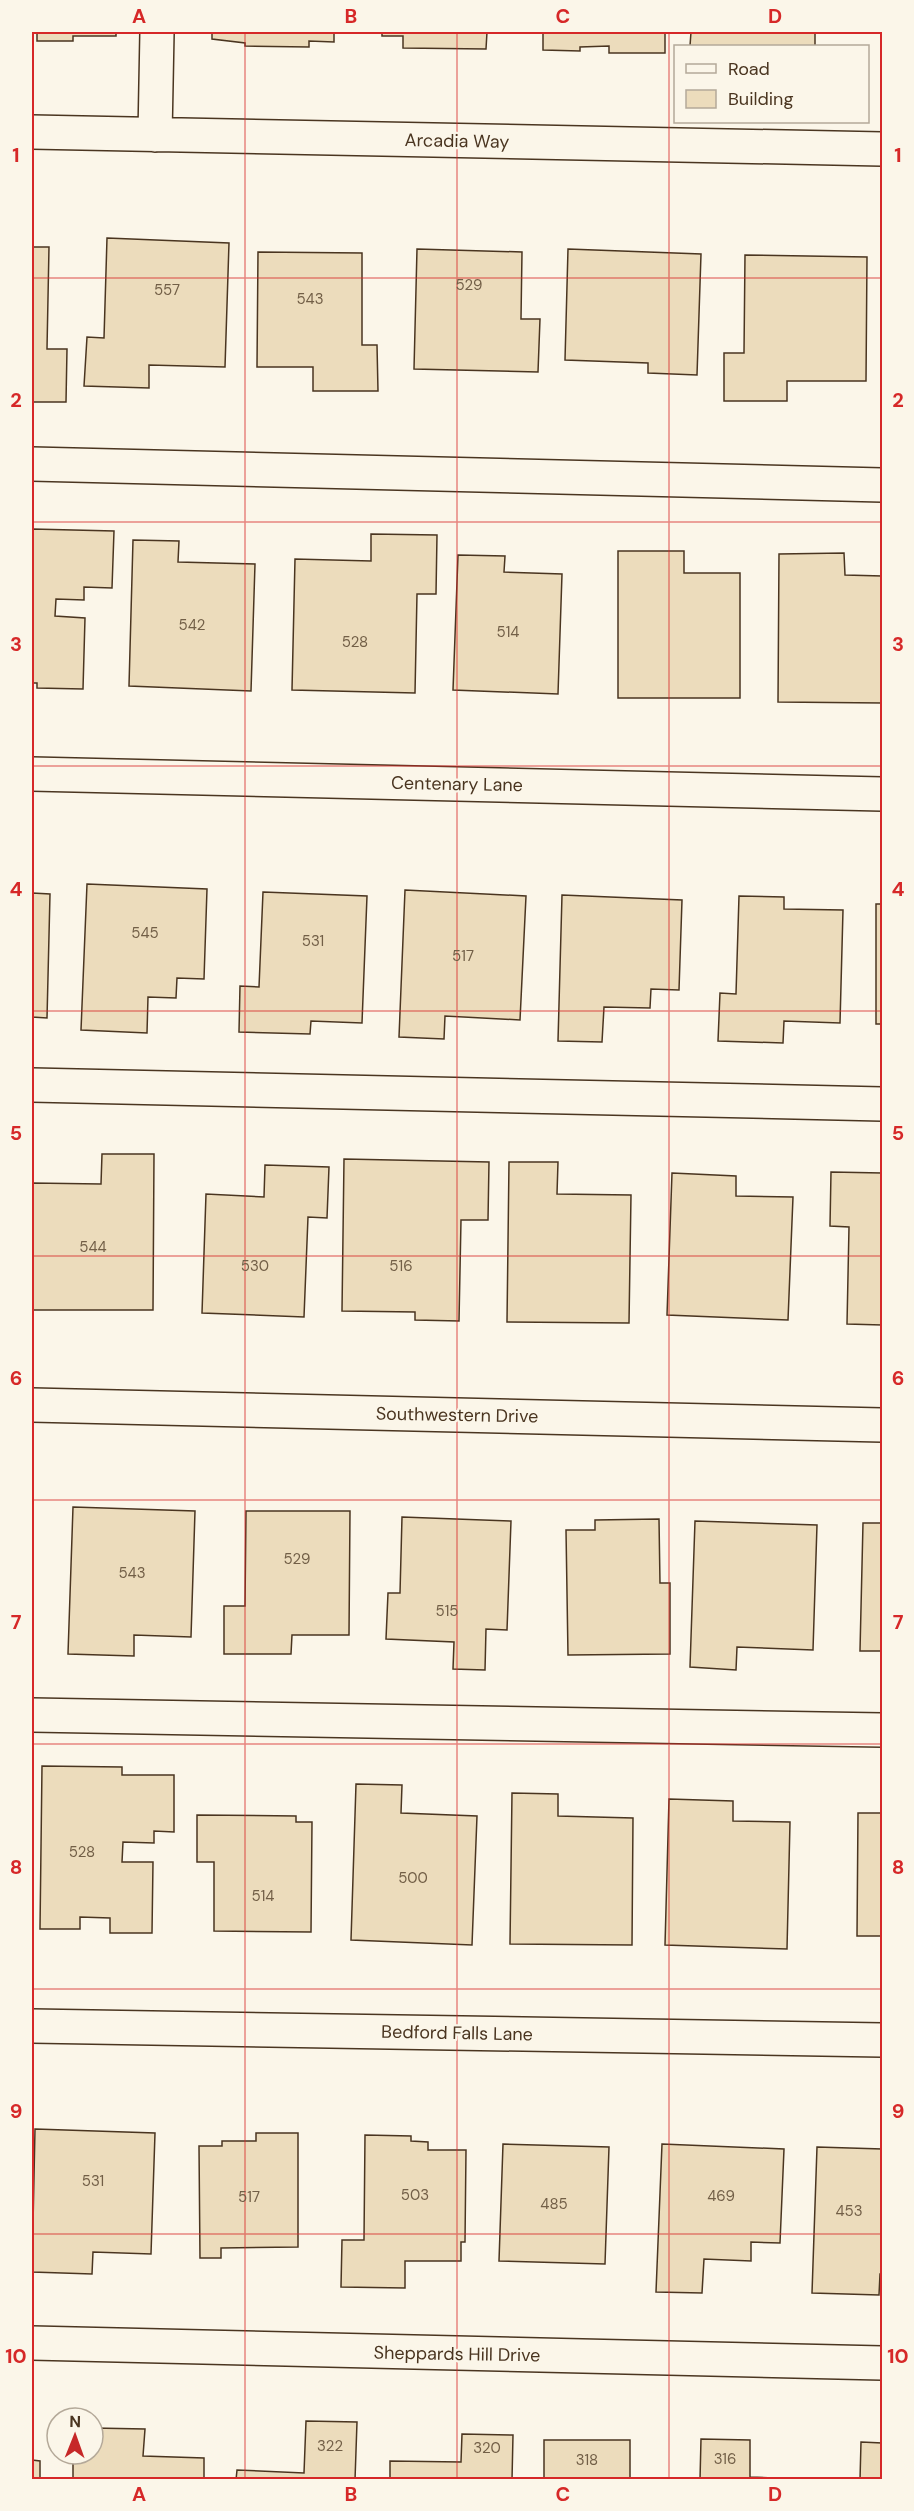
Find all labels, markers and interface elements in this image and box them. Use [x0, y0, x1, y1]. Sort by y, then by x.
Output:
text: A [132, 3, 146, 29]
text: B [345, 3, 357, 29]
text: C [556, 3, 570, 29]
text: D [768, 3, 782, 29]
legend [674, 45, 869, 123]
text: Road [728, 57, 770, 81]
text: Building [728, 87, 793, 111]
street label: Arcadia Way [404, 128, 510, 154]
text: 1 [12, 142, 20, 168]
text: 1 [894, 142, 902, 168]
house number: 529 [456, 275, 482, 295]
house number: 557 [154, 280, 180, 300]
house number: 543 [296, 289, 324, 309]
text: 2 [10, 387, 22, 413]
text: 2 [892, 387, 904, 413]
house number: 542 [179, 615, 205, 635]
house number: 514 [497, 622, 519, 642]
text: 3 [10, 631, 22, 657]
text: 3 [892, 631, 904, 657]
house number: 528 [342, 632, 368, 652]
street label: Centenary Lane [391, 771, 523, 797]
text: 4 [10, 876, 23, 902]
text: 4 [892, 876, 905, 902]
house number: 545 [131, 923, 159, 943]
house number: 531 [302, 931, 324, 951]
house number: 517 [452, 946, 474, 966]
text: 5 [10, 1120, 22, 1146]
text: 5 [892, 1120, 904, 1146]
house number: 544 [79, 1237, 107, 1257]
house number: 530 [241, 1256, 269, 1276]
house number: 516 [389, 1256, 413, 1276]
text: 6 [10, 1365, 22, 1391]
text: 6 [892, 1365, 904, 1391]
street label: Southwestern Drive [376, 1402, 538, 1428]
house number: 529 [284, 1549, 310, 1569]
house number: 543 [118, 1563, 146, 1583]
house number: 515 [436, 1601, 458, 1621]
text: 7 [11, 1609, 22, 1635]
text: 7 [893, 1609, 904, 1635]
house number: 528 [69, 1842, 95, 1862]
text: 8 [10, 1854, 22, 1880]
text: 8 [892, 1854, 904, 1880]
house number: 500 [398, 1868, 428, 1888]
house number: 514 [252, 1886, 274, 1906]
street label: Bedford Falls Lane [381, 2020, 533, 2046]
text: 9 [10, 2098, 22, 2124]
text: 9 [892, 2098, 904, 2124]
house number: 531 [82, 2171, 104, 2191]
house number: 503 [401, 2185, 429, 2205]
house number: 469 [707, 2186, 735, 2206]
house number: 517 [238, 2187, 260, 2207]
house number: 485 [540, 2194, 568, 2214]
house number: 453 [835, 2201, 863, 2221]
street label: Sheppards Hill Drive [373, 2341, 541, 2367]
text: 10 [5, 2343, 27, 2369]
text: 10 [887, 2343, 909, 2369]
north arrow [45, 2406, 105, 2466]
text: N [69, 2411, 81, 2432]
house number: 322 [317, 2436, 343, 2456]
house number: 320 [473, 2438, 501, 2458]
house number: 316 [714, 2449, 736, 2469]
house number: 318 [576, 2450, 598, 2470]
text: A [132, 2481, 146, 2507]
text: B [345, 2481, 357, 2507]
text: C [556, 2481, 570, 2507]
text: D [768, 2481, 782, 2507]

